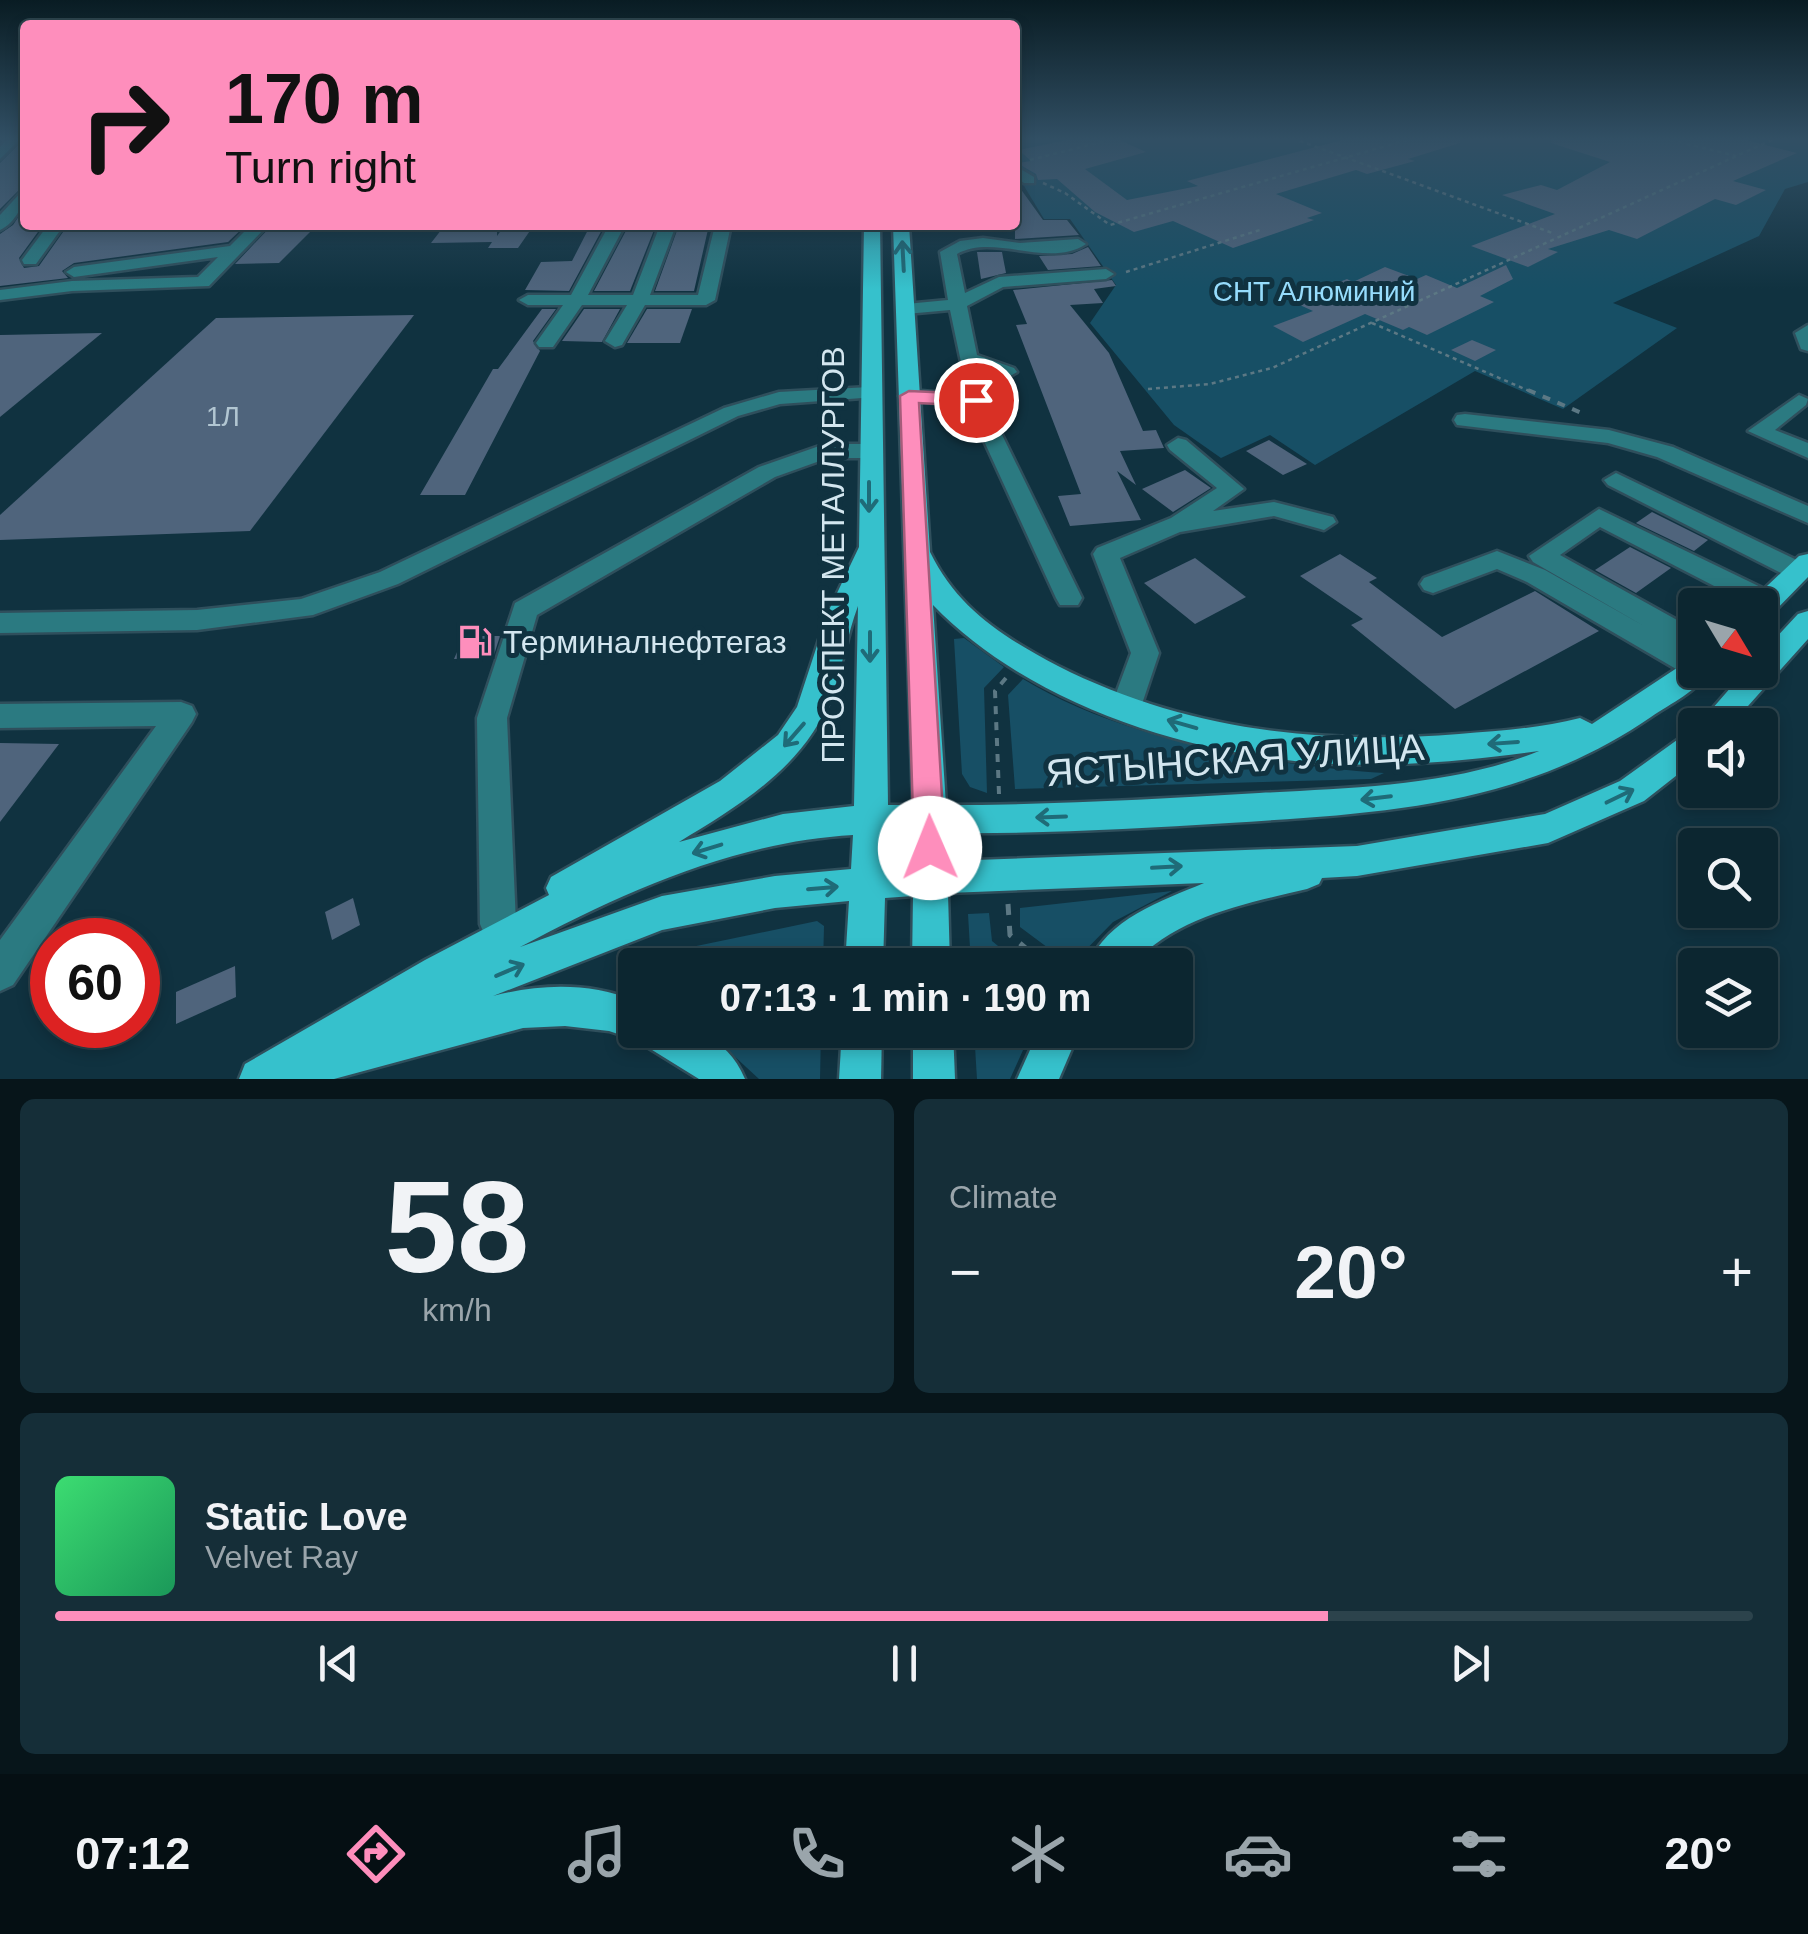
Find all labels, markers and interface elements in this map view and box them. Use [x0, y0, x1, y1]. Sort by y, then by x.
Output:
icon: right [60, 60, 190, 190]
text: 170 m [225, 60, 423, 138]
text: Turn right [225, 142, 416, 193]
one-way arrow [893, 240, 912, 272]
park label: СНТ Алюминий [1213, 276, 1415, 307]
street label: ПРОСПЕКТ МЕТАЛЛУРГОВ [815, 346, 851, 764]
pin [934, 358, 1019, 443]
icon: arrive [949, 373, 1004, 428]
house number: 1Л [206, 401, 240, 432]
one-way arrow [860, 481, 879, 513]
north arrow [1678, 588, 1778, 688]
map controls [1678, 588, 1778, 1048]
fuel station icon: Терминалнефтегаз [456, 623, 494, 661]
place label: Терминалнефтегаз [503, 624, 787, 660]
one-way arrow [860, 630, 880, 662]
button: sound [1678, 708, 1778, 808]
one-way arrow [1167, 714, 1198, 732]
one-way arrow [782, 722, 805, 747]
street label: ЯСТЫНСКАЯ УЛИЦА [1044, 726, 1426, 794]
one-way arrow [1488, 733, 1520, 752]
one-way arrow [1604, 785, 1634, 804]
one-way arrow [1360, 789, 1392, 808]
position arrow [878, 796, 982, 900]
one-way arrow [1036, 808, 1068, 827]
button: search [1678, 828, 1778, 928]
one-way arrow [691, 841, 723, 859]
one-way arrow [1150, 857, 1182, 876]
one-way arrow [806, 878, 838, 897]
speed limit sign: 60 [30, 918, 160, 1048]
button: layers [1678, 948, 1778, 1048]
one-way arrow [494, 959, 525, 977]
text: 07:13 · 1 min · 190 m [720, 977, 1091, 1019]
text: 58 [385, 1154, 529, 1300]
text: Climate [949, 1179, 1057, 1215]
text: 20° [1294, 1230, 1408, 1314]
text: − [949, 1241, 981, 1303]
text: + [1721, 1241, 1753, 1303]
text: km/h [422, 1292, 492, 1328]
text: Static Love [205, 1496, 408, 1538]
text: Velvet Ray [205, 1539, 358, 1575]
icon: previous [311, 1636, 366, 1691]
icon: pause [877, 1636, 932, 1691]
icon: next [1443, 1636, 1498, 1691]
icon: directions [341, 1819, 411, 1889]
icon: music [562, 1819, 632, 1889]
icon: phone [782, 1819, 852, 1889]
icon: climate [1003, 1819, 1073, 1889]
icon: car [1223, 1819, 1293, 1889]
icon: filters [1444, 1819, 1514, 1889]
text: 07:12 [75, 1828, 190, 1879]
text: 20° [1665, 1828, 1733, 1879]

